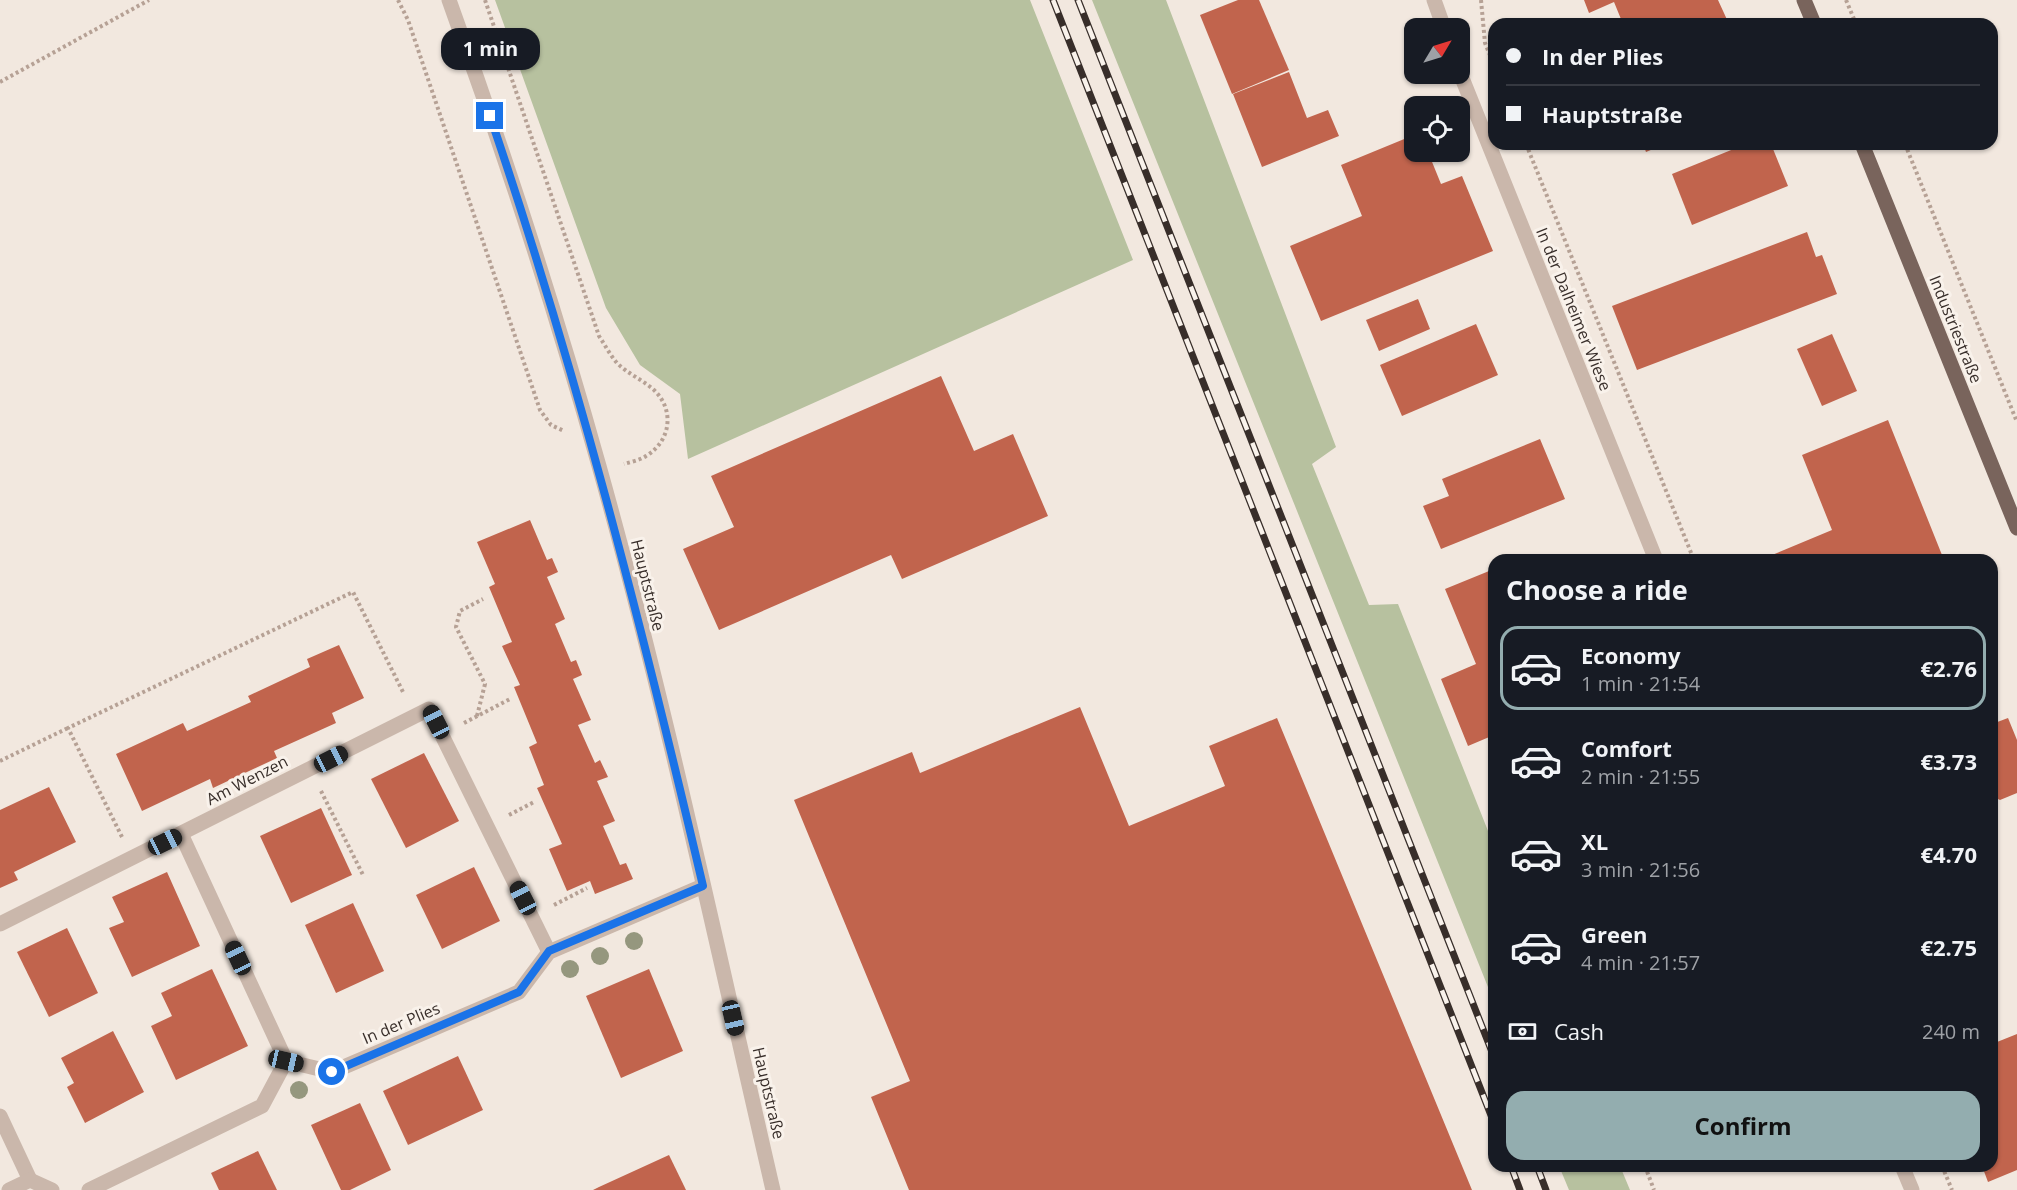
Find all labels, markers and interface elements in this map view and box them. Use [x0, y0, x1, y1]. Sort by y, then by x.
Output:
north arrow [1404, 18, 1470, 84]
map controls [1404, 18, 1470, 162]
callout: 1 min [440, 29, 540, 71]
text: 1 min [463, 35, 518, 62]
text: In der Plies [1542, 41, 1663, 71]
button: locate [1404, 96, 1470, 162]
text: Hauptstraße [1542, 99, 1682, 129]
route end [476, 102, 503, 129]
street label: In der Dalheimer Wiese [1531, 224, 1617, 394]
street label: Industriestraße [1924, 272, 1988, 386]
street label: Hauptstraße [626, 537, 670, 633]
text: Choose a ride [1506, 571, 1688, 608]
text: Economy [1581, 640, 1680, 670]
icon: car [1509, 641, 1563, 695]
text: €2.76 [1920, 653, 1977, 683]
text: 1 min · 21:54 [1581, 670, 1700, 697]
car [420, 702, 452, 742]
text: Comfort [1581, 733, 1672, 763]
icon: car [1509, 734, 1563, 788]
car [311, 743, 351, 775]
text: €3.73 [1920, 746, 1977, 776]
street label: Am Wenzen [202, 750, 292, 810]
text: 2 min · 21:55 [1581, 763, 1700, 790]
car [145, 826, 185, 858]
text: XL [1581, 826, 1608, 856]
icon: car [1509, 827, 1563, 881]
text: €4.70 [1920, 839, 1977, 869]
text: 3 min · 21:56 [1581, 856, 1700, 883]
car [507, 878, 539, 918]
text: Green [1581, 919, 1647, 949]
icon: car [1509, 920, 1563, 974]
text: €2.75 [1920, 932, 1977, 962]
car [222, 938, 254, 978]
text: 4 min · 21:57 [1581, 949, 1700, 976]
street label: In der Plies [359, 997, 443, 1049]
car [720, 998, 746, 1038]
icon: cash [1506, 1015, 1539, 1048]
text: Cash [1554, 1016, 1604, 1046]
text: 240 m [1922, 1018, 1980, 1045]
street label: Hauptstraße [748, 1045, 790, 1141]
car [266, 1048, 306, 1074]
route start [318, 1058, 345, 1085]
button: Confirm [1506, 1091, 1980, 1160]

